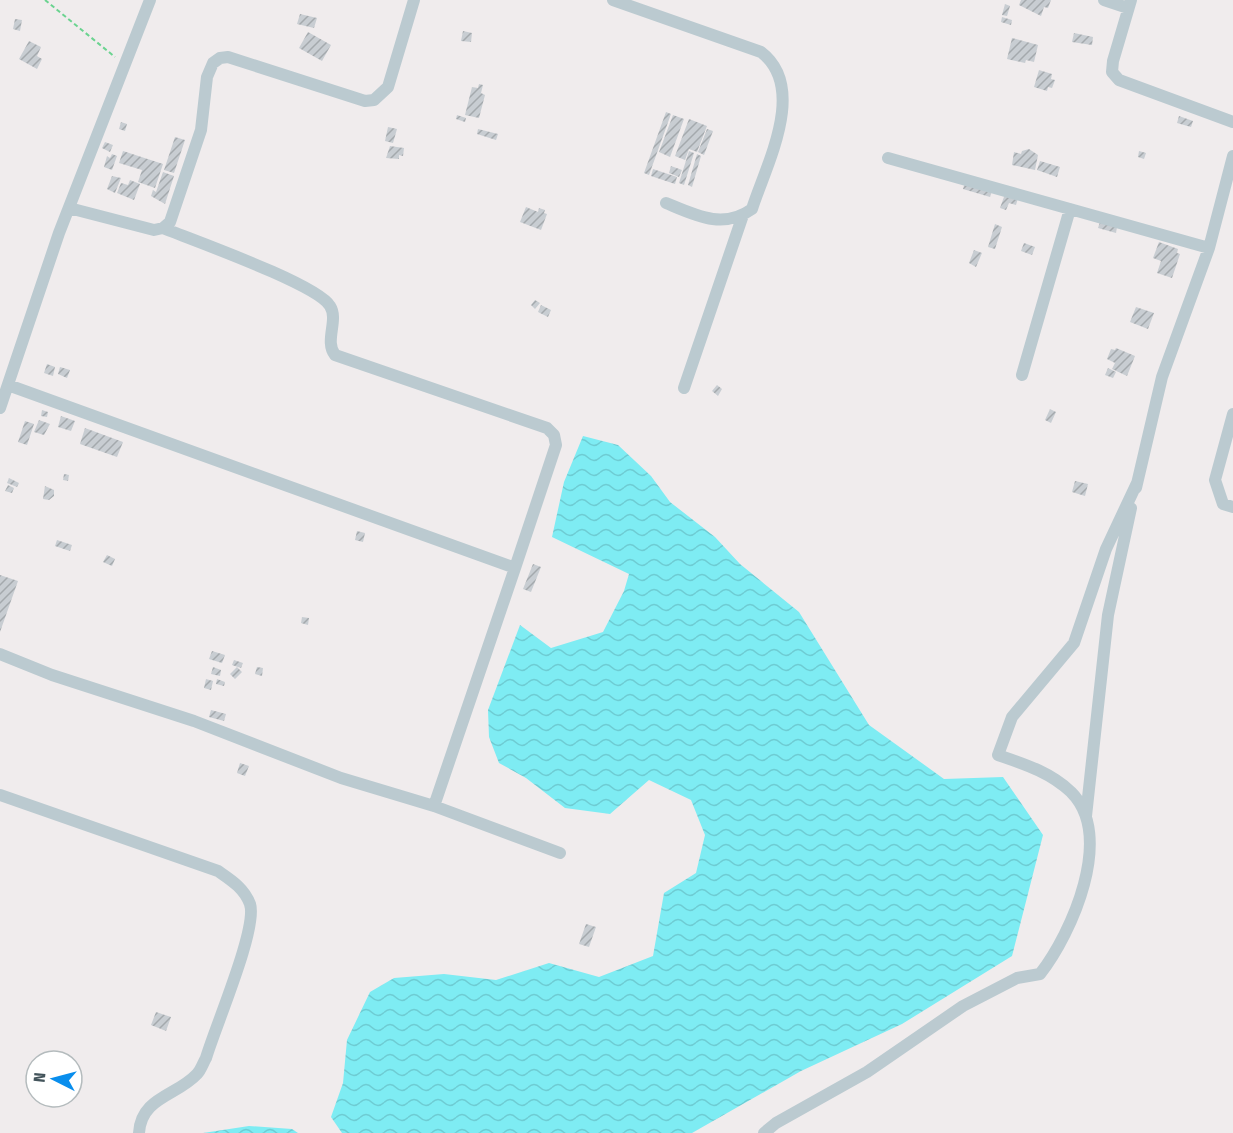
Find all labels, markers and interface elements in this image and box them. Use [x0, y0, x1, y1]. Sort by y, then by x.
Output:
north arrow [24, 1049, 84, 1109]
text: N [30, 1072, 50, 1083]

